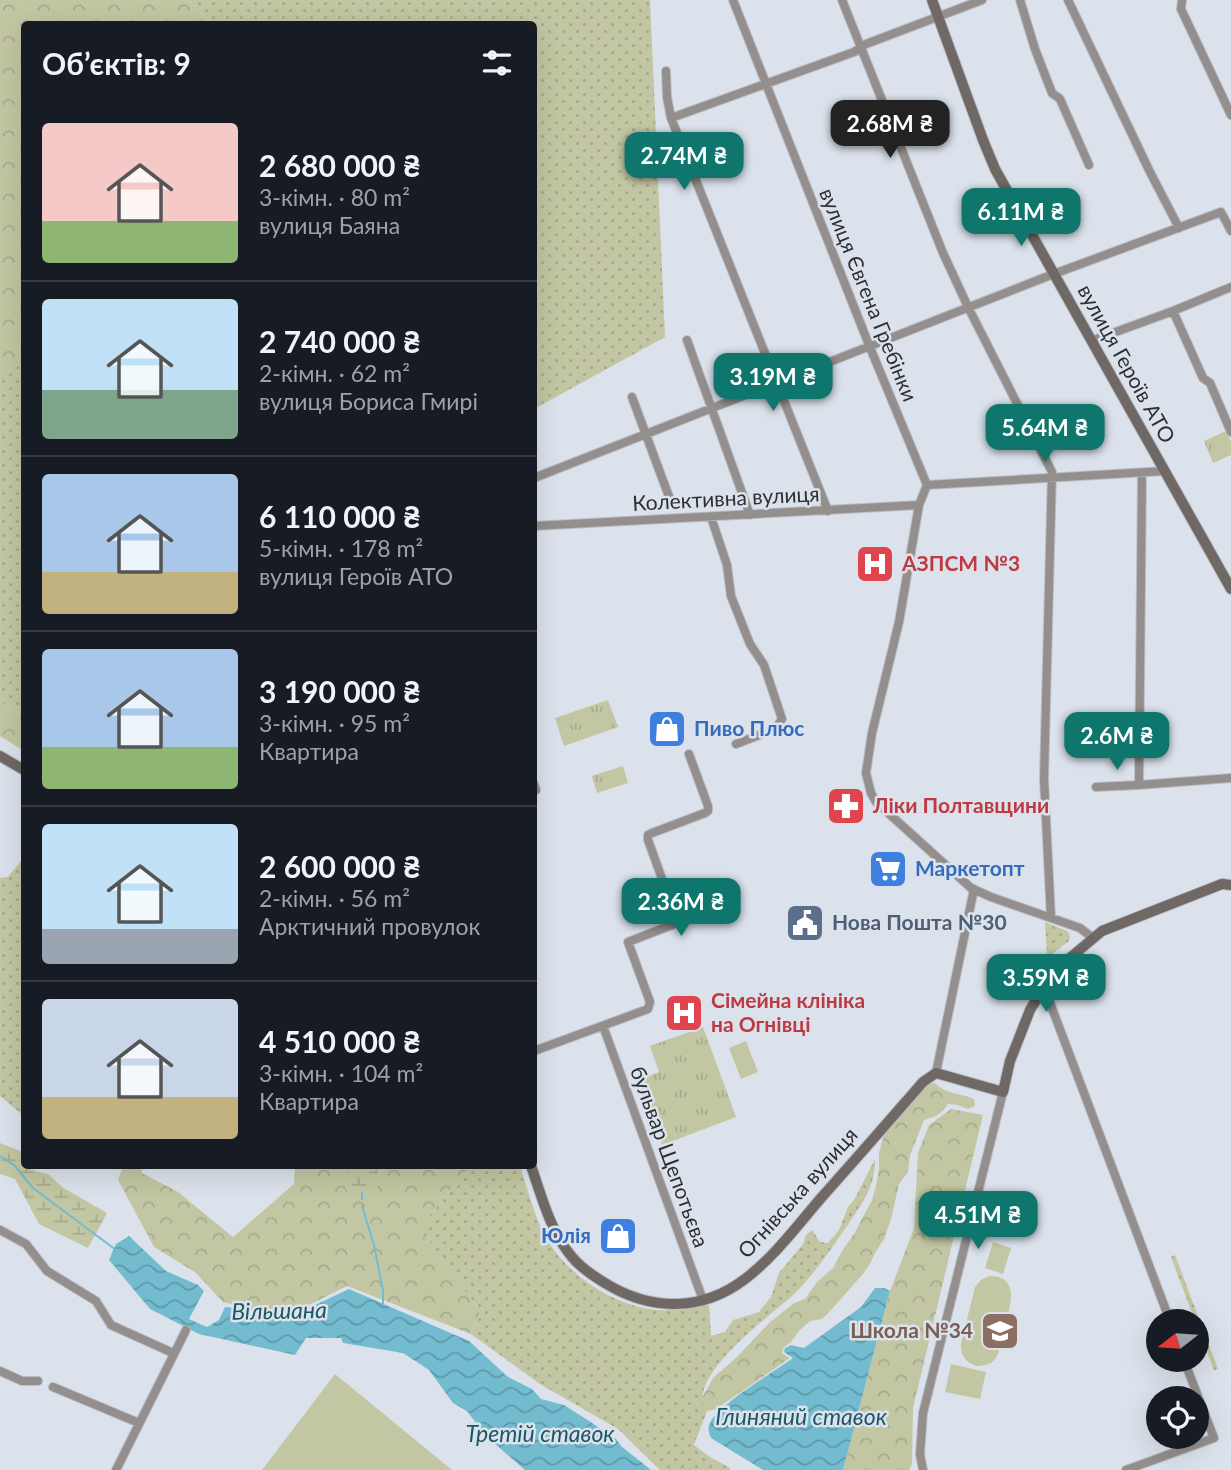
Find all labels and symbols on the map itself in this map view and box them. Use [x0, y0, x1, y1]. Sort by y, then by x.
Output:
pin: 2.68M ₴ [825, 100, 955, 160]
pin: 2.74M ₴ [619, 132, 749, 192]
street label: вулиця Євгена Гребінки [815, 184, 924, 405]
pin: 6.11M ₴ [956, 188, 1086, 248]
street label: вулиця Героїв АТО [1073, 280, 1181, 447]
pin: 3.19M ₴ [708, 354, 838, 413]
pin: 5.64M ₴ [980, 405, 1110, 464]
street label: Колективна вулиця [632, 480, 820, 515]
hospital icon: АЗПСМ №3 [854, 543, 896, 585]
place label: АЗПСМ №3 [901, 550, 1020, 575]
shop icon: Пиво Плюс [646, 708, 688, 750]
pin: 2.6M ₴ [1060, 712, 1174, 772]
place label: Пиво Плюс [694, 715, 804, 740]
pharmacy icon: Ліки Полтавщини [825, 785, 867, 827]
place label: Ліки Полтавщини [872, 792, 1049, 817]
supermarket icon: Маркетопт [867, 848, 909, 890]
place label: Маркетопт [915, 855, 1025, 880]
pin: 2.36M ₴ [616, 878, 746, 938]
public building icon: Нова Пошта №30 [784, 902, 826, 944]
place label: Нова Пошта №30 [832, 909, 1007, 934]
pin: 3.59M ₴ [981, 954, 1111, 1014]
place label: Сімейна клініка на Огнівці [711, 987, 865, 1036]
hospital icon: Сімейна клініка на Огнівці [663, 992, 705, 1034]
street label: бульвар Щепотьєва [626, 1062, 715, 1251]
street label: Огнівська вулиця [732, 1122, 862, 1262]
pin: 4.51M ₴ [913, 1192, 1043, 1251]
shop icon: Юлія [597, 1215, 639, 1257]
place label: Юлія [541, 1222, 591, 1247]
water label: Вільшана [231, 1295, 327, 1325]
north arrow [1146, 1309, 1209, 1372]
school or university icon: Школа №34 [979, 1310, 1021, 1352]
place label: Школа №34 [850, 1317, 973, 1342]
water label: Глиняний ставок [715, 1402, 887, 1430]
water label: Третій ставок [466, 1419, 614, 1447]

